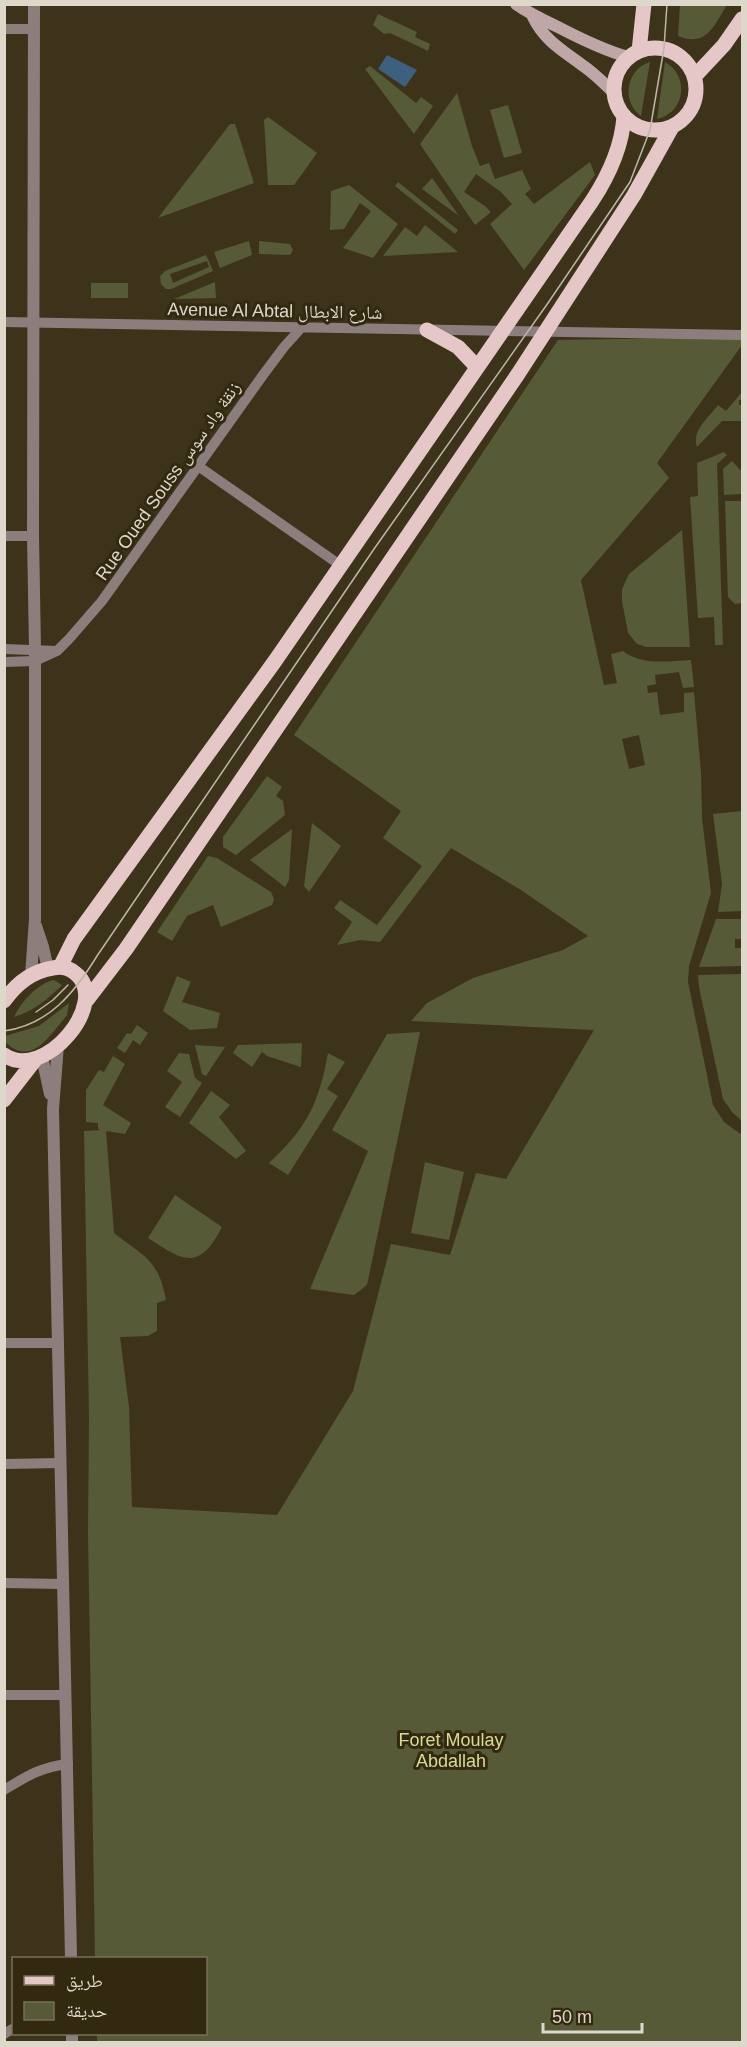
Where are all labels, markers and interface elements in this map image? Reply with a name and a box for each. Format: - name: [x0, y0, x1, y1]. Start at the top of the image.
- street label: Avenue Al Abtal شارع الابطال: [167, 299, 383, 324]
- street label: Rue Oued Souss زنقة واد سوس: [92, 378, 245, 585]
- park label: Foret Moulay Abdallah: [398, 1730, 504, 1771]
- legend: [12, 1957, 207, 2035]
- text: طريق: [66, 1971, 103, 1992]
- scale bar: [543, 1996, 642, 2034]
- text: حديقة: [66, 2001, 107, 2021]
- text: 50 m: [552, 2007, 592, 2027]

